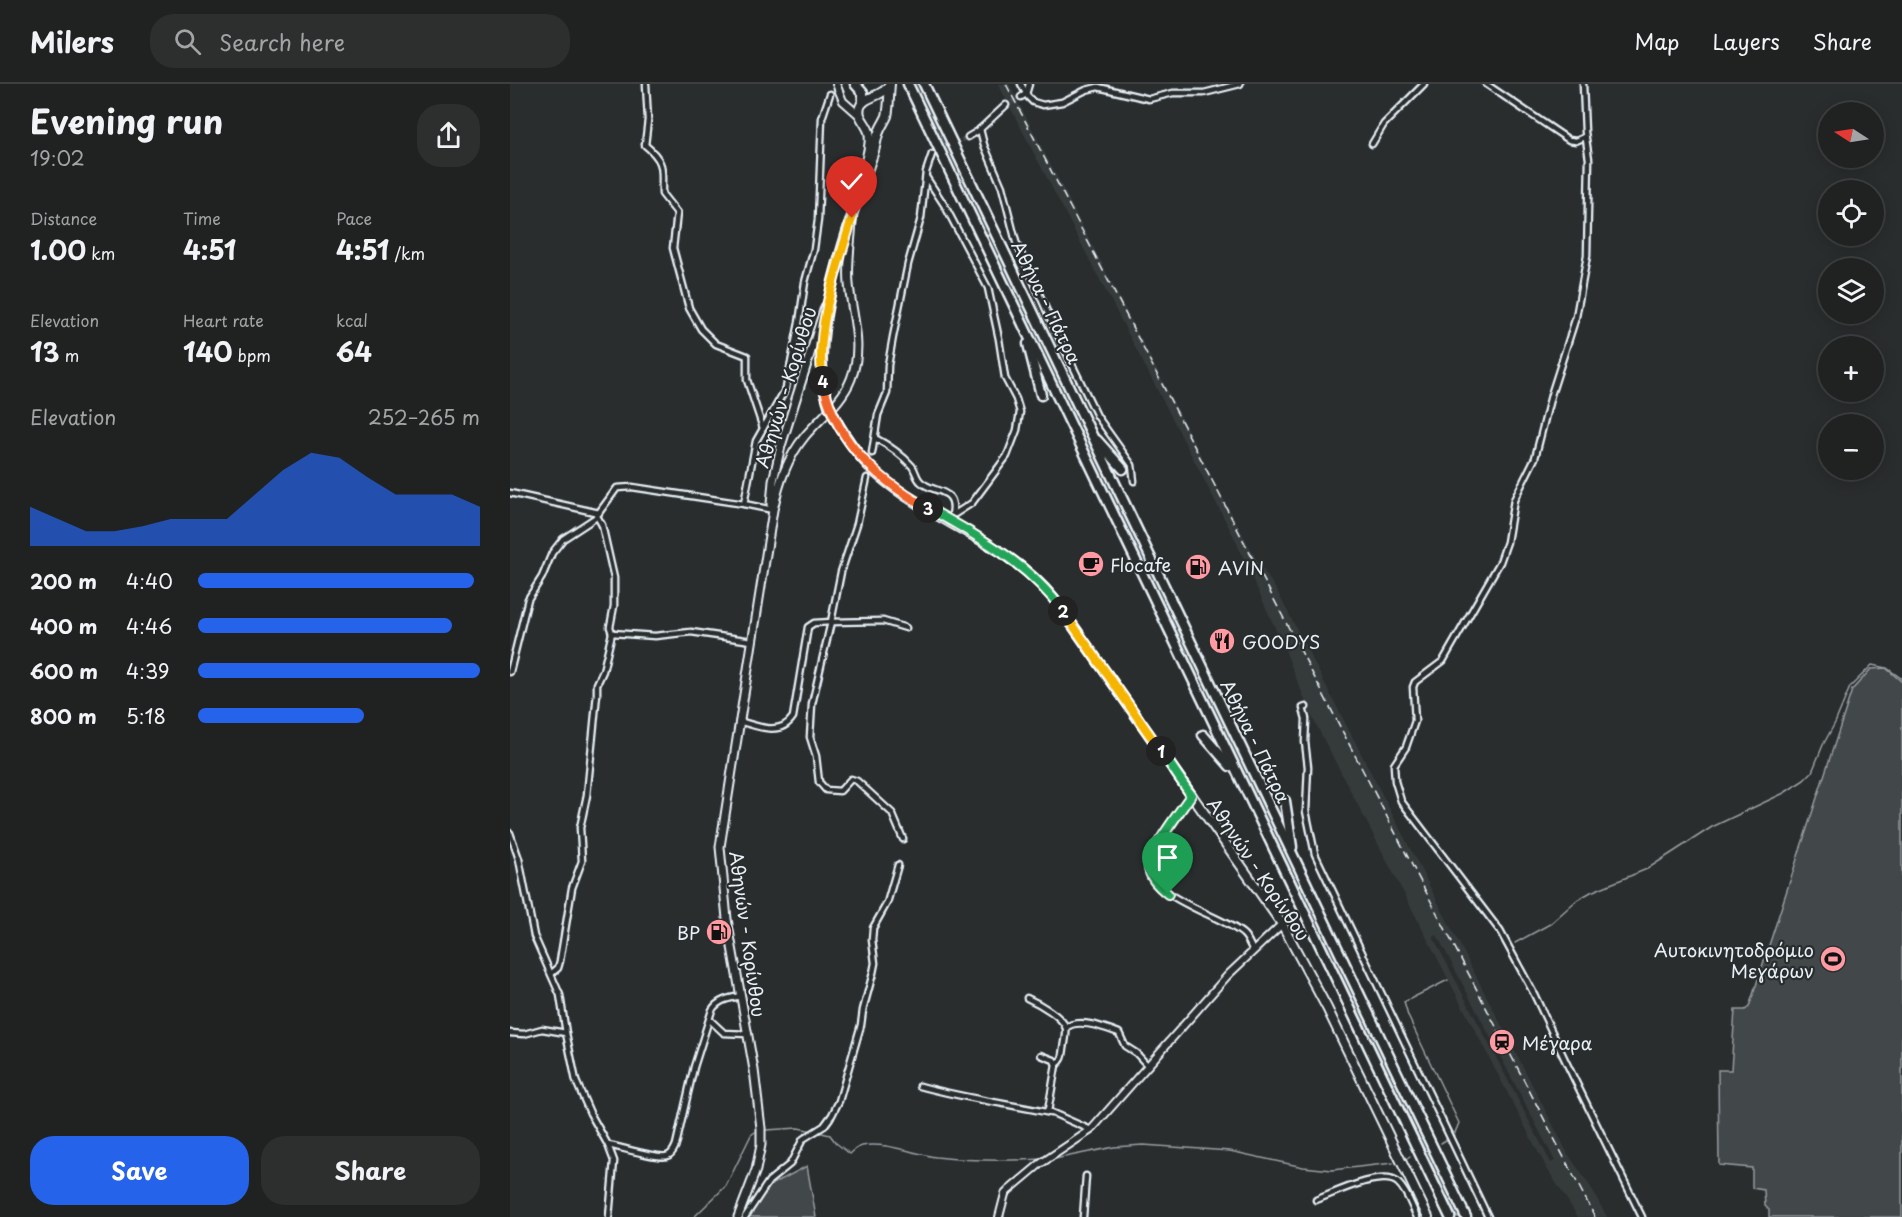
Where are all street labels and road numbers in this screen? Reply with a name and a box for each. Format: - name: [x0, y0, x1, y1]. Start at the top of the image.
- street label: Αθήνα - Πάτρα: [1005, 236, 1089, 368]
- street label: Αθηνών - Κορίνθου: [748, 303, 822, 471]
- street label: Αθήνα - Πάτρα: [1214, 675, 1298, 807]
- street label: Αθηνών - Κορίνθου: [1201, 792, 1317, 946]
- street label: Αθηνών - Κορίνθου: [723, 849, 773, 1019]

